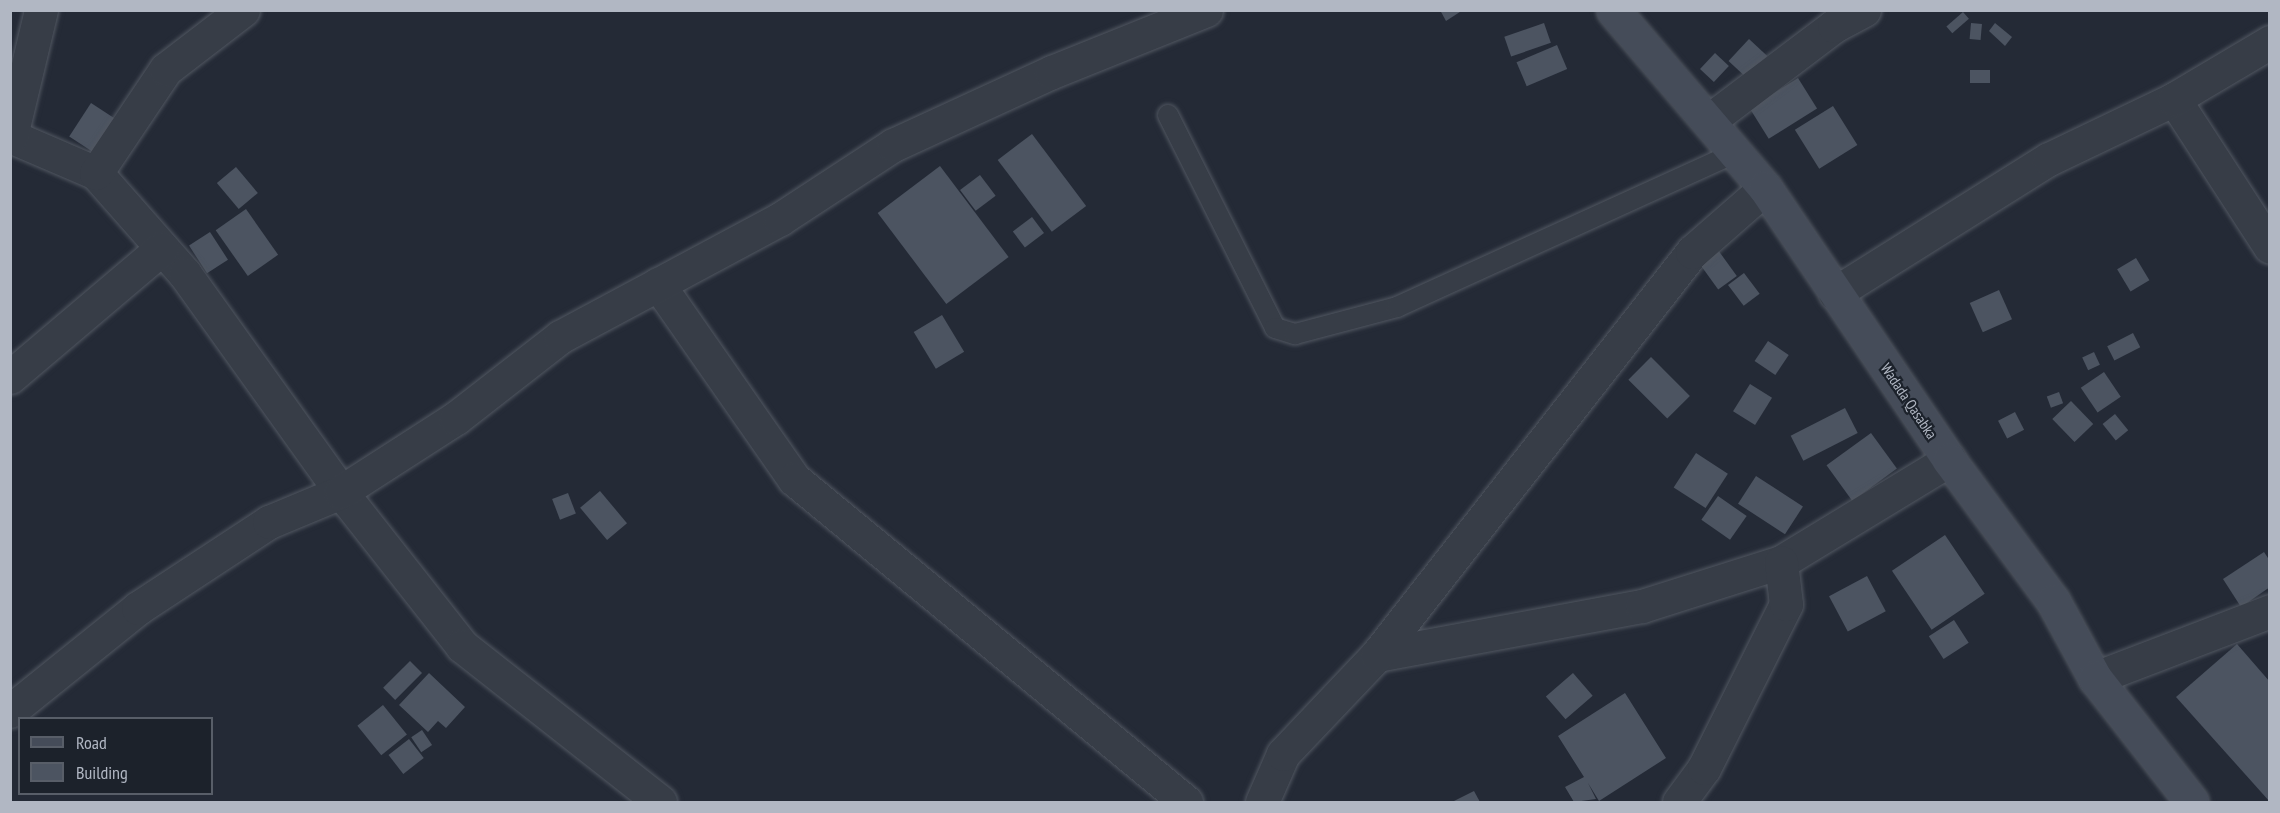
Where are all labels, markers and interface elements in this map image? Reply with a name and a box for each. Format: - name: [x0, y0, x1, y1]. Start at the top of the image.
- street label: Wadada Qasabka: [1877, 360, 1941, 442]
- legend: [18, 717, 213, 795]
- text: Road: [76, 731, 107, 754]
- text: Building: [76, 761, 128, 784]

